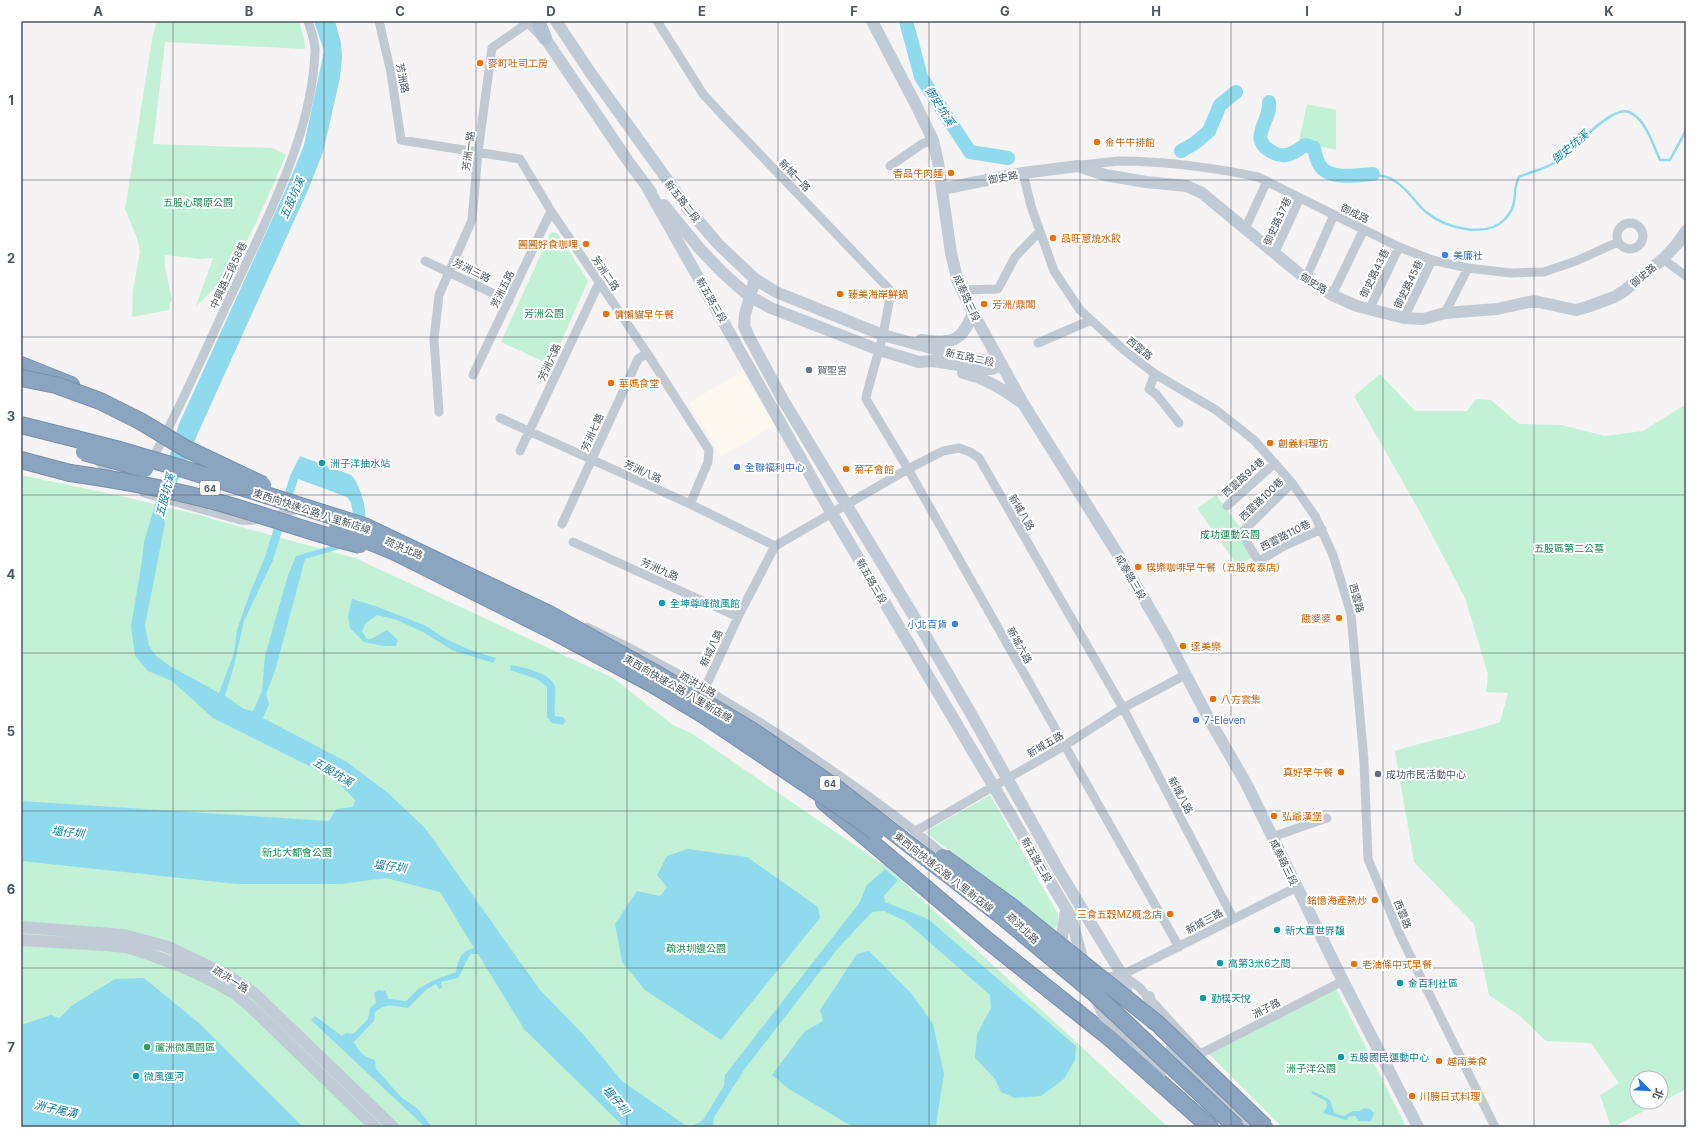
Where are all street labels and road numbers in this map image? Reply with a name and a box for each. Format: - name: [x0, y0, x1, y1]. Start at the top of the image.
- street label: 芳洲路: [394, 62, 412, 94]
- street label: 芳洲一路: [460, 130, 476, 172]
- street label: 新城一路: [777, 156, 813, 194]
- street label: 御史路: [987, 168, 1019, 186]
- street label: 新五路二段: [663, 178, 703, 224]
- street label: 御史路37巷: [1261, 195, 1293, 247]
- street label: 御成路: [1339, 201, 1371, 225]
- street label: 中興路三段58巷: [207, 240, 249, 310]
- street label: 御史路43巷: [1357, 247, 1391, 299]
- street label: 芳洲二路: [590, 253, 622, 293]
- street label: 芳洲三路: [451, 256, 493, 284]
- street label: 御史路45巷: [1391, 258, 1425, 310]
- street label: 御史路: [1628, 261, 1658, 289]
- street label: 芳洲五路: [488, 268, 516, 310]
- street label: 御史路: [1298, 270, 1330, 296]
- street label: 成泰路三段: [951, 273, 983, 323]
- street label: 新五路三段: [694, 275, 730, 325]
- street label: 西雲路: [1125, 334, 1155, 362]
- street label: 芳洲六路: [535, 341, 563, 383]
- street label: 新五路二段: [944, 346, 996, 368]
- street label: 芳洲七路: [578, 411, 606, 453]
- street label: 西雲路94巷: [1219, 455, 1267, 499]
- street label: 芳洲八路: [622, 457, 664, 485]
- street label: 西雲路100巷: [1236, 475, 1286, 523]
- road number: 64: [200, 481, 220, 495]
- street label: 東西向快速公路 八里新店線: [252, 486, 372, 536]
- street label: 新城八路: [1007, 492, 1037, 532]
- street label: 西雲路110巷: [1258, 517, 1312, 553]
- street label: 疏洪北路: [383, 535, 425, 561]
- street label: 成泰路三段: [1113, 552, 1149, 602]
- street label: 芳洲九路: [639, 555, 681, 583]
- street label: 新五路三段: [854, 556, 890, 606]
- street label: 西雲路: [1347, 582, 1367, 614]
- street label: 新城六路: [1005, 625, 1035, 665]
- street label: 新城八路: [697, 627, 725, 669]
- street label: 東西向快速公路 八里新店線: [622, 652, 734, 724]
- street label: 疏洪北路: [678, 669, 718, 699]
- street label: 新城五路: [1025, 729, 1065, 759]
- street label: 新城八路: [1166, 775, 1196, 815]
- road number: 64: [820, 776, 840, 790]
- street label: 東西向快速公路 八里新店線: [892, 829, 996, 915]
- street label: 新五路三段: [1019, 835, 1055, 885]
- street label: 成泰路三段: [1268, 837, 1300, 887]
- street label: 西雲路: [1392, 898, 1414, 930]
- street label: 新城三路: [1184, 906, 1224, 936]
- street label: 疏洪北路: [1004, 910, 1042, 946]
- street label: 疏洪一路: [211, 963, 251, 995]
- street label: 洲子路: [1250, 996, 1282, 1020]

